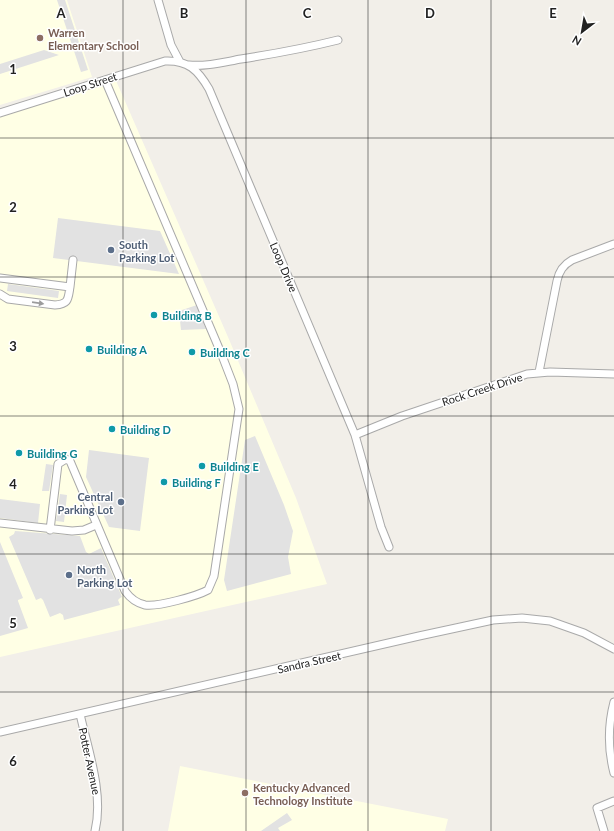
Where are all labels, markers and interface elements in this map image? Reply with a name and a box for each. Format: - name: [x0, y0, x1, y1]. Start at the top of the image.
- text: A: [55, 5, 66, 21]
- text: B: [180, 5, 189, 21]
- text: C: [303, 5, 312, 21]
- text: D: [425, 5, 435, 21]
- text: E: [549, 5, 557, 21]
- north arrow: [562, 12, 602, 52]
- place label: Warren Elementary School: [48, 26, 139, 52]
- marker: Warren Elementary School: [35, 33, 45, 43]
- text: N: [570, 33, 584, 49]
- text: 1: [9, 61, 17, 77]
- street label: Loop Street: [62, 69, 119, 99]
- text: 2: [9, 199, 17, 215]
- place label: South Parking Lot: [119, 238, 175, 264]
- street label: Loop Drive: [268, 240, 300, 294]
- marker: South Parking Lot: [106, 245, 116, 255]
- one-way arrow: [32, 300, 44, 306]
- place label: Building B: [162, 309, 212, 322]
- marker: Building B: [149, 310, 159, 320]
- text: 3: [9, 338, 17, 354]
- place label: Building A: [97, 343, 147, 356]
- marker: Building A: [84, 344, 94, 354]
- place label: Building C: [200, 346, 251, 359]
- marker: Building C: [187, 347, 197, 357]
- street label: Rock Creek Drive: [440, 370, 524, 408]
- place label: Building D: [120, 423, 171, 436]
- marker: Building D: [107, 424, 117, 434]
- place label: Building G: [27, 447, 78, 460]
- marker: Building G: [14, 448, 24, 458]
- place label: Building E: [210, 460, 259, 473]
- marker: Building E: [197, 461, 207, 471]
- text: 4: [9, 476, 17, 492]
- place label: Building F: [172, 476, 221, 489]
- marker: Building F: [159, 477, 169, 487]
- place label: Central Parking Lot: [58, 490, 114, 516]
- marker: Central Parking Lot: [116, 497, 126, 507]
- place label: North Parking Lot: [77, 563, 133, 589]
- marker: North Parking Lot: [64, 570, 74, 580]
- text: 5: [9, 615, 17, 631]
- street label: Sandra Street: [276, 648, 342, 676]
- street label: Potter Avenue: [77, 726, 104, 796]
- text: 6: [9, 753, 17, 769]
- place label: Kentucky Advanced Technology Institute: [253, 781, 353, 807]
- marker: Kentucky Advanced Technology Institute: [240, 788, 250, 798]

